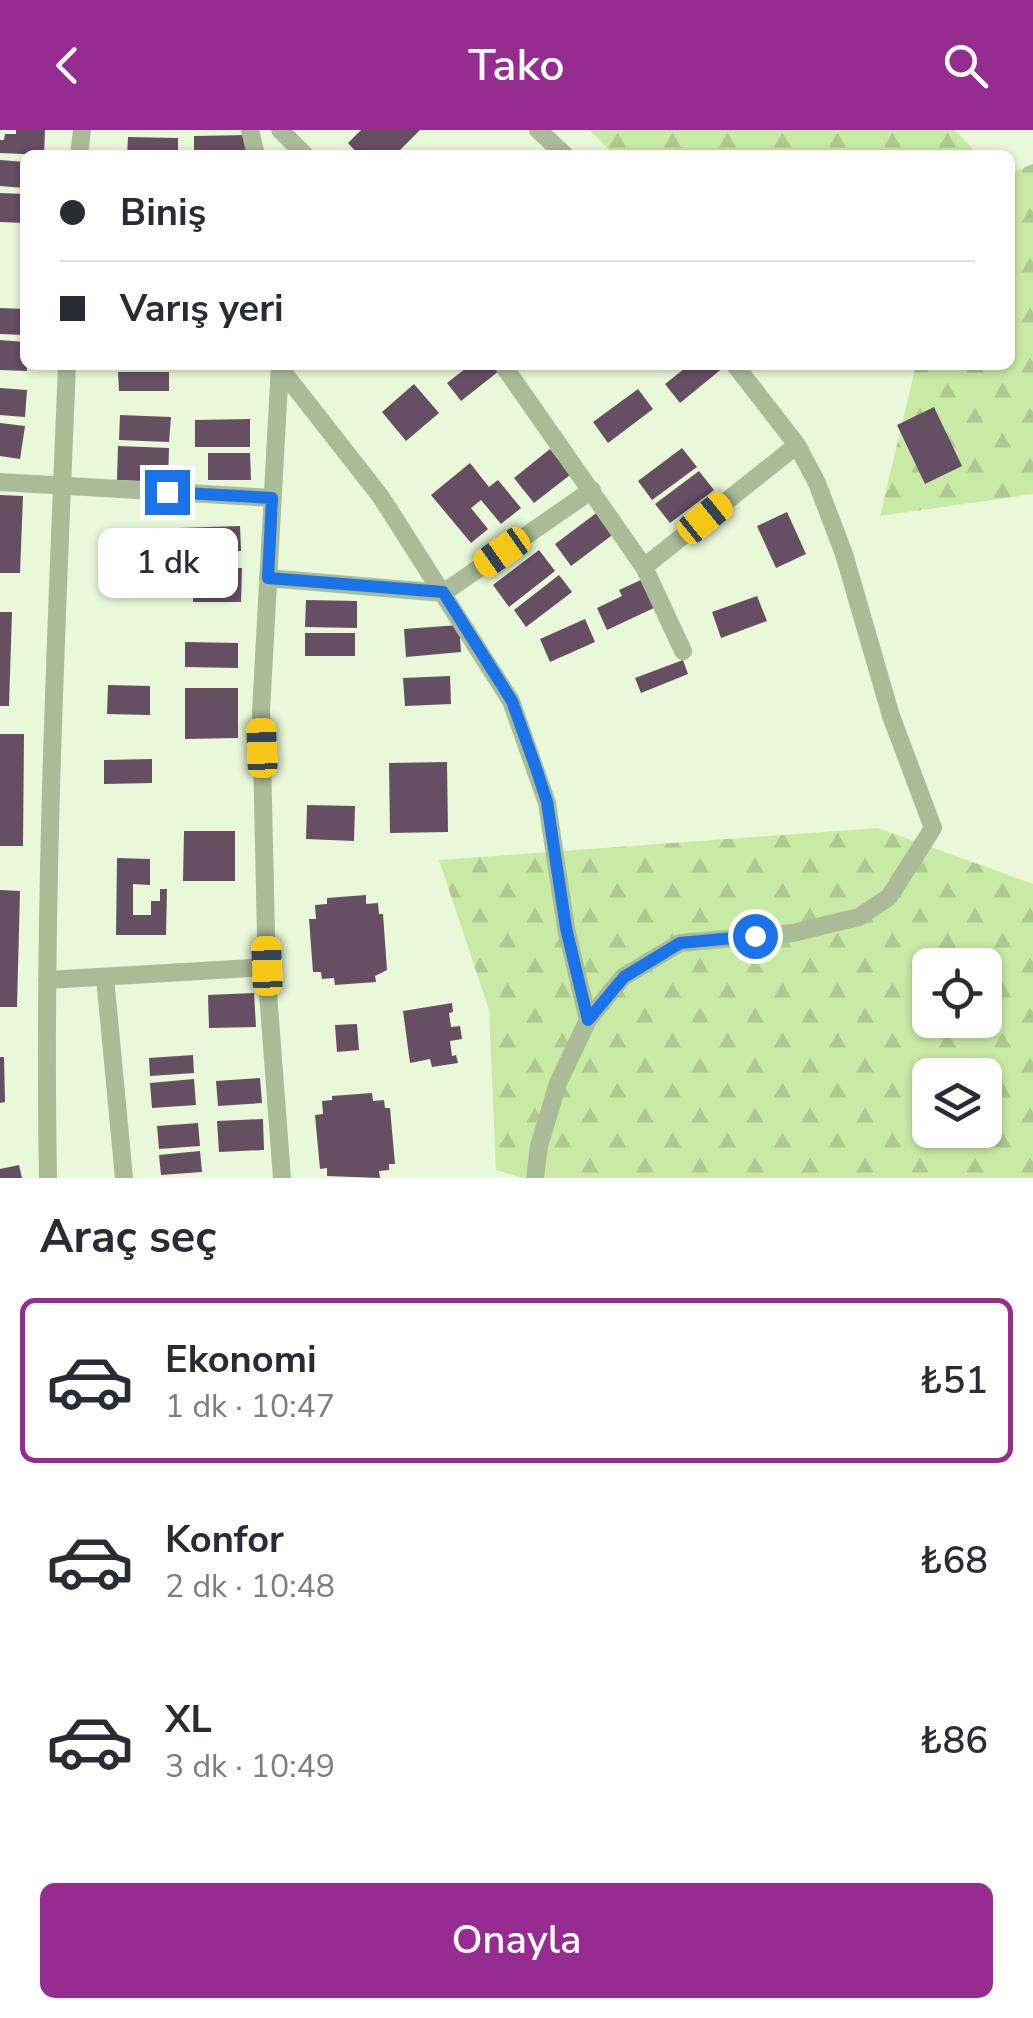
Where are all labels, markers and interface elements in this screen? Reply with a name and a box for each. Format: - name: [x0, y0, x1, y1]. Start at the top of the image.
- text: Tako: [468, 35, 565, 96]
- icon: back: [40, 38, 95, 93]
- icon: search: [938, 38, 993, 93]
- text: Biniş: [120, 187, 206, 238]
- text: Varış yeri: [120, 283, 284, 334]
- route end: [145, 470, 190, 515]
- car: [672, 487, 738, 549]
- car: [469, 523, 535, 581]
- callout: 1 dk: [97, 527, 237, 597]
- text: 1 dk: [136, 541, 200, 584]
- car: [246, 717, 278, 779]
- route start: [733, 914, 778, 959]
- car: [251, 935, 283, 997]
- map controls: [912, 948, 1002, 1148]
- button: locate: [912, 948, 1002, 1038]
- button: layers: [912, 1058, 1002, 1148]
- text: Araç seç: [40, 1207, 217, 1268]
- text: Ekonomi: [165, 1334, 317, 1385]
- icon: car: [45, 1336, 135, 1426]
- text: ₺51: [920, 1355, 988, 1406]
- text: 1 dk · 10:47: [165, 1385, 335, 1428]
- text: Konfor: [165, 1514, 284, 1565]
- icon: car: [45, 1516, 135, 1606]
- text: ₺68: [920, 1535, 988, 1586]
- text: 2 dk · 10:48: [165, 1565, 335, 1608]
- text: XL: [165, 1694, 212, 1745]
- icon: car: [45, 1696, 135, 1786]
- text: ₺86: [920, 1715, 988, 1766]
- text: 3 dk · 10:49: [165, 1745, 335, 1788]
- button: Onayla: [40, 1883, 993, 1998]

